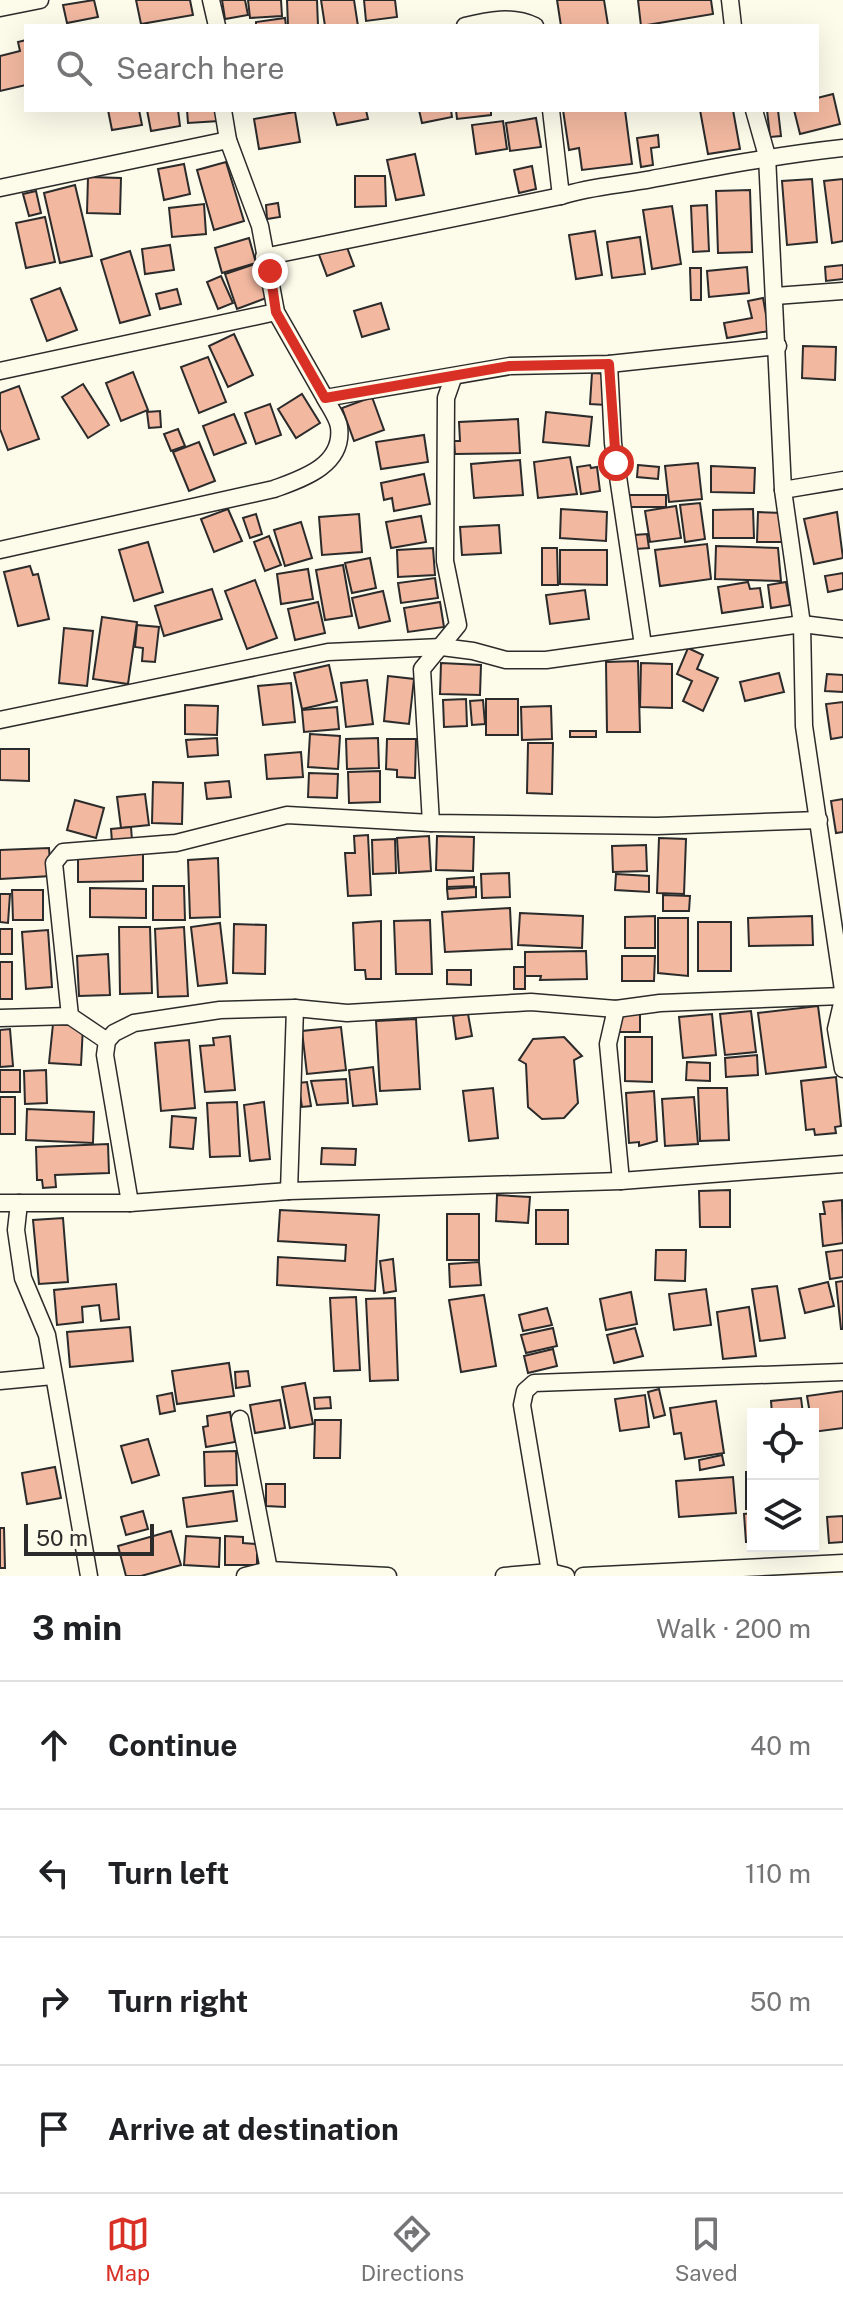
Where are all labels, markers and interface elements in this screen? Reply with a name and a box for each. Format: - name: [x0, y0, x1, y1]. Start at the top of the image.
- search box: [24, 24, 819, 112]
- icon: search: [52, 46, 96, 90]
- text: Search here: [116, 50, 284, 86]
- route end: [252, 253, 288, 289]
- route start: [598, 445, 634, 481]
- map controls: [747, 1408, 819, 1552]
- button: locate: [747, 1408, 819, 1480]
- button: layers: [747, 1480, 819, 1552]
- scale bar: [24, 1520, 154, 1556]
- text: 50 m: [36, 1525, 88, 1551]
- text: 3 min: [32, 1608, 122, 1648]
- text: Walk · 200 m: [656, 1613, 811, 1644]
- icon: ahead: [32, 1723, 76, 1767]
- text: Continue: [108, 1727, 238, 1763]
- text: 40 m: [750, 1730, 811, 1761]
- icon: left: [32, 1851, 76, 1895]
- text: Turn left: [108, 1855, 229, 1891]
- text: 110 m: [745, 1858, 811, 1889]
- icon: right: [32, 1979, 76, 2023]
- text: Turn right: [108, 1983, 248, 2019]
- text: 50 m: [750, 1986, 811, 2017]
- icon: arrive: [32, 2107, 76, 2151]
- text: Arrive at destination: [108, 2111, 399, 2147]
- tab: Map: [105, 2212, 150, 2286]
- tab: Directions: [361, 2212, 464, 2286]
- tab: Saved: [675, 2212, 738, 2286]

